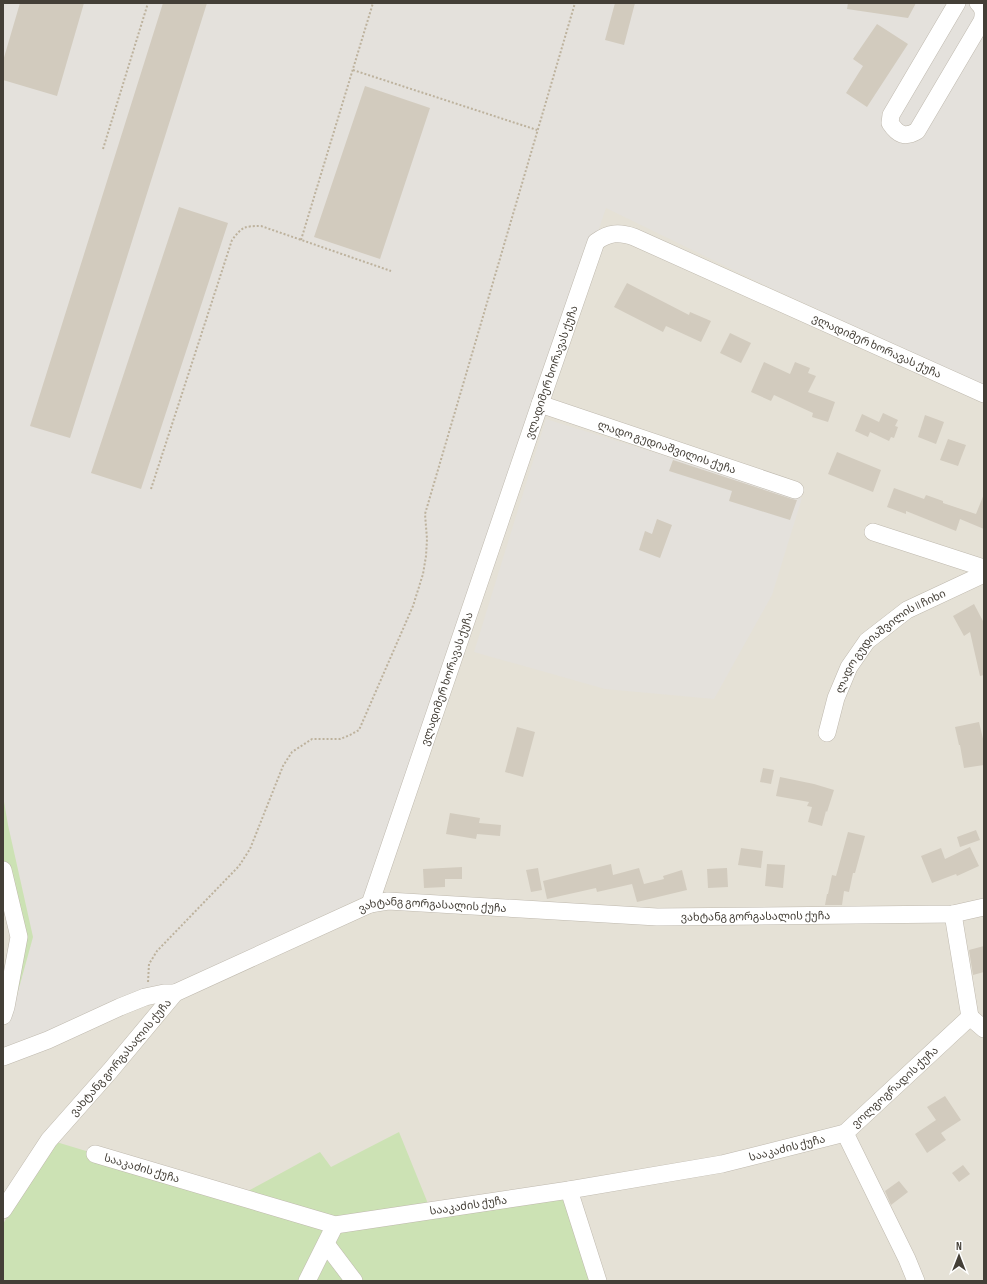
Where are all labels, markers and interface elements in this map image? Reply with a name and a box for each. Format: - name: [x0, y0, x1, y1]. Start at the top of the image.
- street label: ვლადიმერ ხორავას ქუჩა: [523, 304, 581, 441]
- street label: ვლადიმერ ხორავას ქუჩა: [810, 312, 943, 381]
- street label: ლადო გუდიაშვილის ქუჩა: [596, 418, 738, 477]
- street label: ლადო გუდიაშვილის II ჩიხი: [833, 587, 948, 695]
- street label: ვლადიმერ ხორავას ქუჩა: [418, 610, 476, 747]
- street label: ვახტანგ გორგასალის ქუჩა: [356, 895, 507, 916]
- street label: ვახტანგ გორგასალის ქუჩა: [681, 909, 830, 924]
- street label: ვახტანგ გორგასალის ქუჩა: [67, 997, 174, 1119]
- street label: ვოლგოგრადის ქუჩა: [849, 1044, 941, 1131]
- street label: სააკაძის ქუჩა: [748, 1132, 826, 1164]
- street label: სააკაძის ქუჩა: [103, 1151, 181, 1186]
- street label: სააკაძის ქუჩა: [429, 1193, 508, 1218]
- north arrow: [939, 1236, 979, 1276]
- text: N: [956, 1240, 962, 1253]

